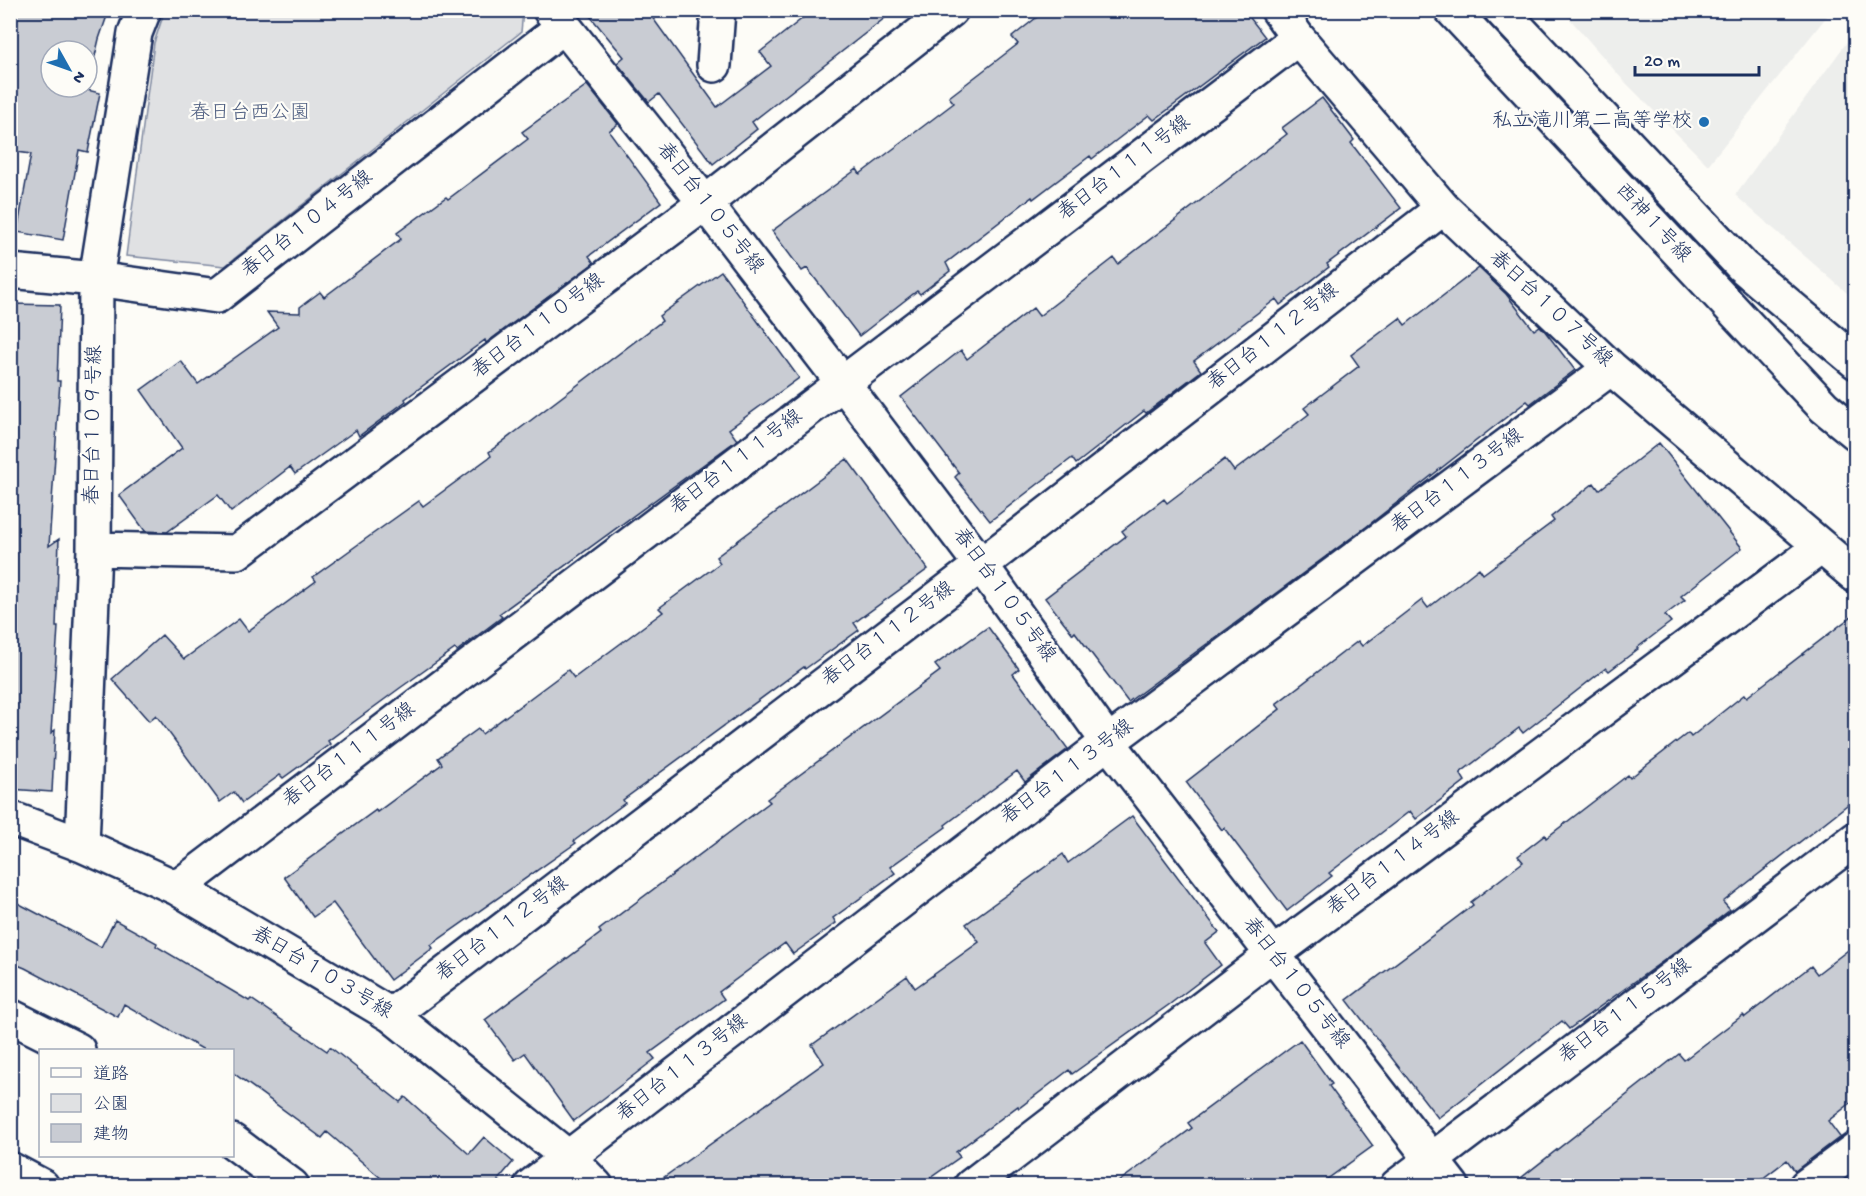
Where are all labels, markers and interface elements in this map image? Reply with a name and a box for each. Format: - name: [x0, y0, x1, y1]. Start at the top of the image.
- north arrow: [39, 39, 99, 99]
- scale bar: [1635, 39, 1760, 77]
- text: 20 m: [1644, 52, 1680, 73]
- text: N: [67, 66, 88, 87]
- park label: 春日台西公園: [190, 101, 310, 126]
- place label: 私立滝川第二高等学校: [1492, 109, 1692, 134]
- street label: 春日台１１１号線: [1053, 110, 1196, 226]
- marker: 私立滝川第二高等学校: [1697, 115, 1711, 129]
- street label: 春日台１０５号線: [651, 138, 769, 279]
- street label: 春日台１０４号線: [237, 165, 378, 283]
- street label: 西神１号線: [1609, 178, 1696, 268]
- street label: 春日台１０７号線: [1484, 246, 1618, 373]
- street label: 春日台１１０号線: [467, 268, 610, 384]
- street label: 春日台１１２号線: [1203, 278, 1344, 396]
- street label: 春日台１０９号線: [80, 345, 108, 505]
- street label: 春日台１１１号線: [665, 404, 808, 520]
- street label: 春日台１１３号線: [1386, 423, 1529, 539]
- street label: 春日台１０５号線: [947, 523, 1061, 667]
- street label: 春日台１１２号線: [817, 576, 960, 692]
- street label: 春日台１１１号線: [278, 697, 421, 813]
- street label: 春日台１１３号線: [996, 714, 1139, 830]
- street label: 春日台１１４号線: [1322, 805, 1465, 921]
- street label: 春日台１１２号線: [431, 871, 574, 987]
- street label: 春日台１０５号線: [1237, 913, 1355, 1054]
- street label: 春日台１０３号線: [247, 921, 397, 1025]
- street label: 春日台１１５号線: [1554, 953, 1697, 1069]
- street label: 春日台１１３号線: [612, 1009, 753, 1127]
- legend: [39, 1049, 234, 1157]
- text: 道路: [93, 1064, 129, 1086]
- text: 公園: [93, 1095, 129, 1116]
- text: 建物: [93, 1124, 129, 1146]

